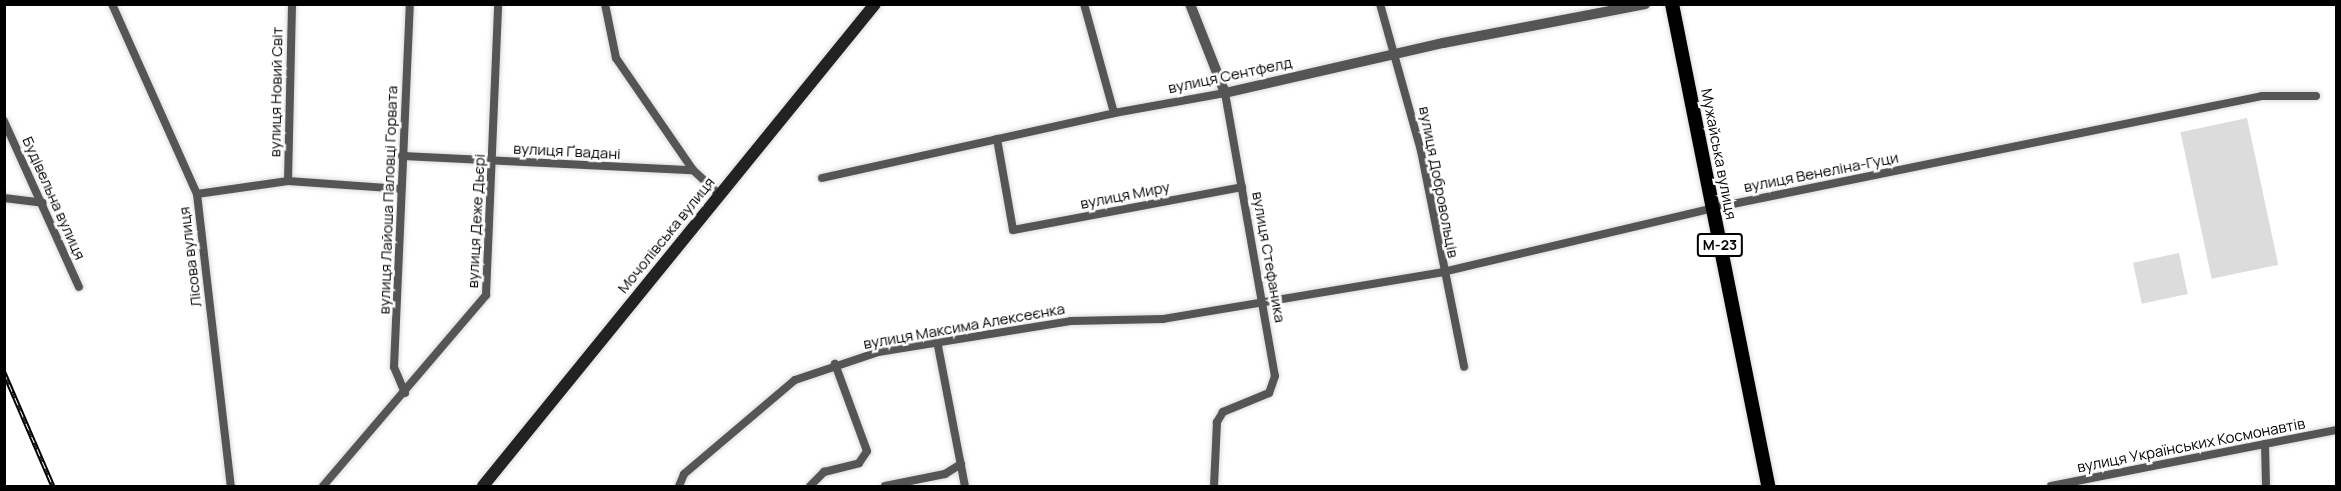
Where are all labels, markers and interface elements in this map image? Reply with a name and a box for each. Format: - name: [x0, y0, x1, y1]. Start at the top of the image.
- street label: вулиця Новий Світ: [266, 27, 286, 157]
- street label: вулиця Сентфелд: [1166, 53, 1294, 97]
- street label: вулиця Лайоша Паловці Горвата: [375, 85, 401, 315]
- street label: Мужайська вулиця: [1697, 87, 1741, 221]
- street label: вулиця Добровольців: [1415, 105, 1463, 259]
- street label: Будівельна вулиця: [19, 134, 89, 262]
- street label: вулиця Ґвадані: [513, 139, 621, 163]
- street label: вулиця Венеліна-Гуци: [1742, 148, 1900, 196]
- street label: вулиця Деже Дьєрі: [463, 153, 489, 289]
- street label: Мочолівська вулиця: [614, 173, 718, 297]
- street label: вулиця Миру: [1079, 177, 1171, 213]
- street label: вулиця Стефаника: [1249, 190, 1289, 324]
- street label: Лісова вулиця: [175, 206, 205, 308]
- road number: М-23: [1696, 234, 1744, 256]
- street label: вулиця Максима Алексеєнка: [862, 299, 1066, 353]
- street label: вулиця Українських Космонавтів: [2075, 414, 2307, 476]

